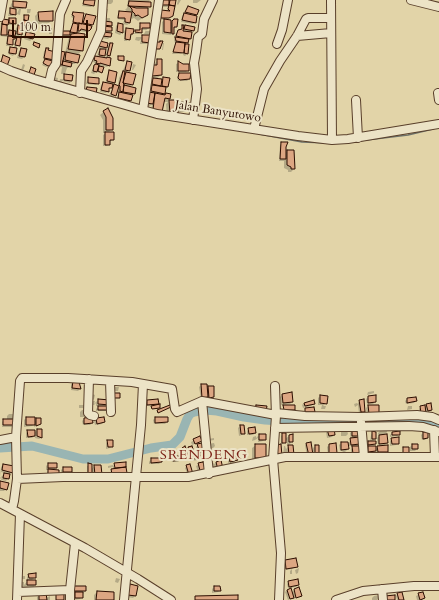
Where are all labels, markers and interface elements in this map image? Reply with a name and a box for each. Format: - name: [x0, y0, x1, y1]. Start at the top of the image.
- scale bar: [14, 12, 90, 38]
- text: 100 m: [19, 19, 51, 35]
- street label: Jalan Banyutowo: [174, 98, 262, 126]
- district label: SRENDENG: [160, 448, 248, 464]

